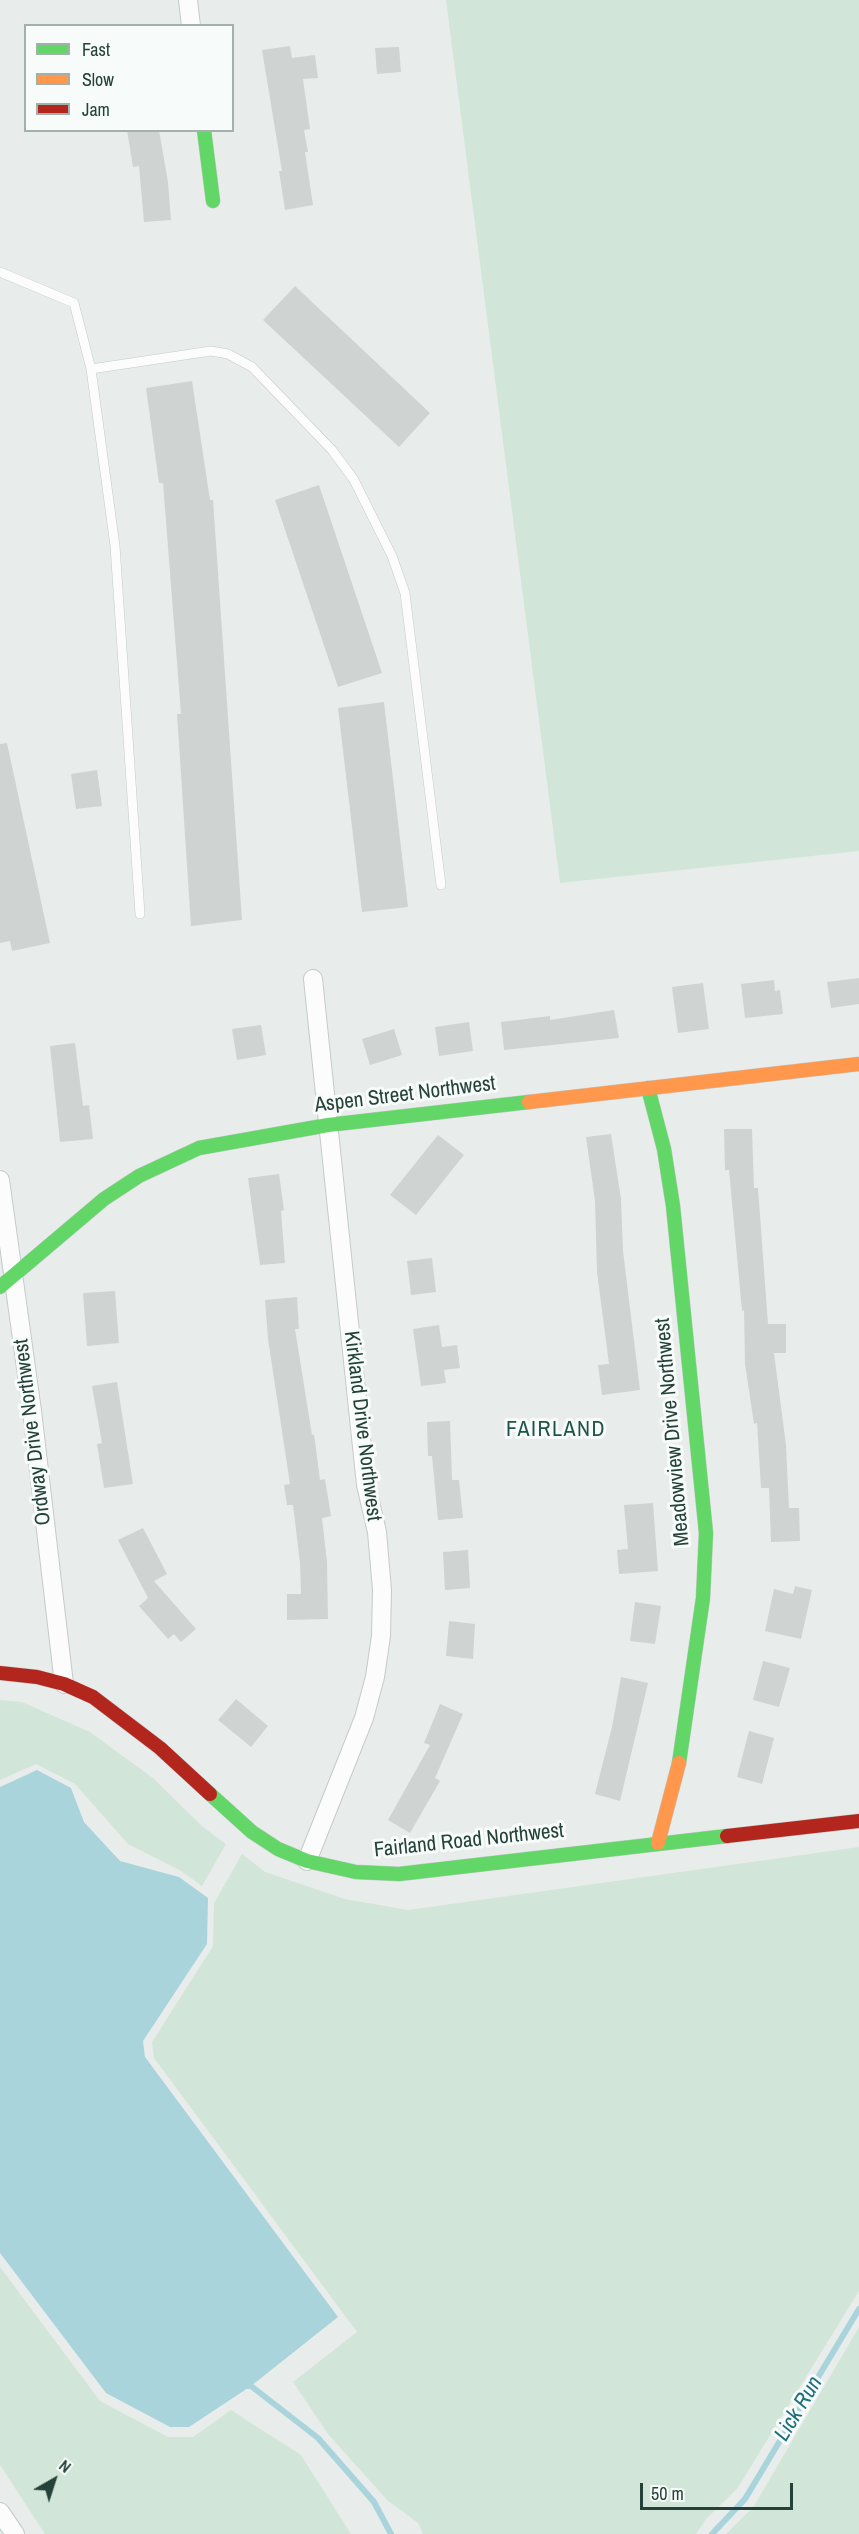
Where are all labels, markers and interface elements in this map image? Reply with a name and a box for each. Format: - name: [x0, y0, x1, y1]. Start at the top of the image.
- legend: [24, 24, 234, 132]
- text: Fast: [82, 37, 110, 62]
- text: Slow: [82, 67, 114, 92]
- text: Jam: [82, 97, 110, 122]
- street label: Aspen Street Northwest: [313, 1071, 497, 1119]
- street label: Meadowview Drive Northwest: [650, 1317, 696, 1547]
- street label: Kirkland Drive Northwest: [338, 1329, 386, 1523]
- street label: Ordway Drive Northwest: [9, 1337, 57, 1527]
- district label: FAIRLAND: [506, 1417, 606, 1443]
- street label: Fairland Road Northwest: [373, 1819, 565, 1863]
- water label: Lick Run: [769, 2372, 829, 2446]
- north arrow: [24, 2450, 84, 2510]
- text: N: [55, 2454, 76, 2478]
- scale bar: [643, 2471, 796, 2509]
- text: 50 m: [651, 2481, 684, 2506]

